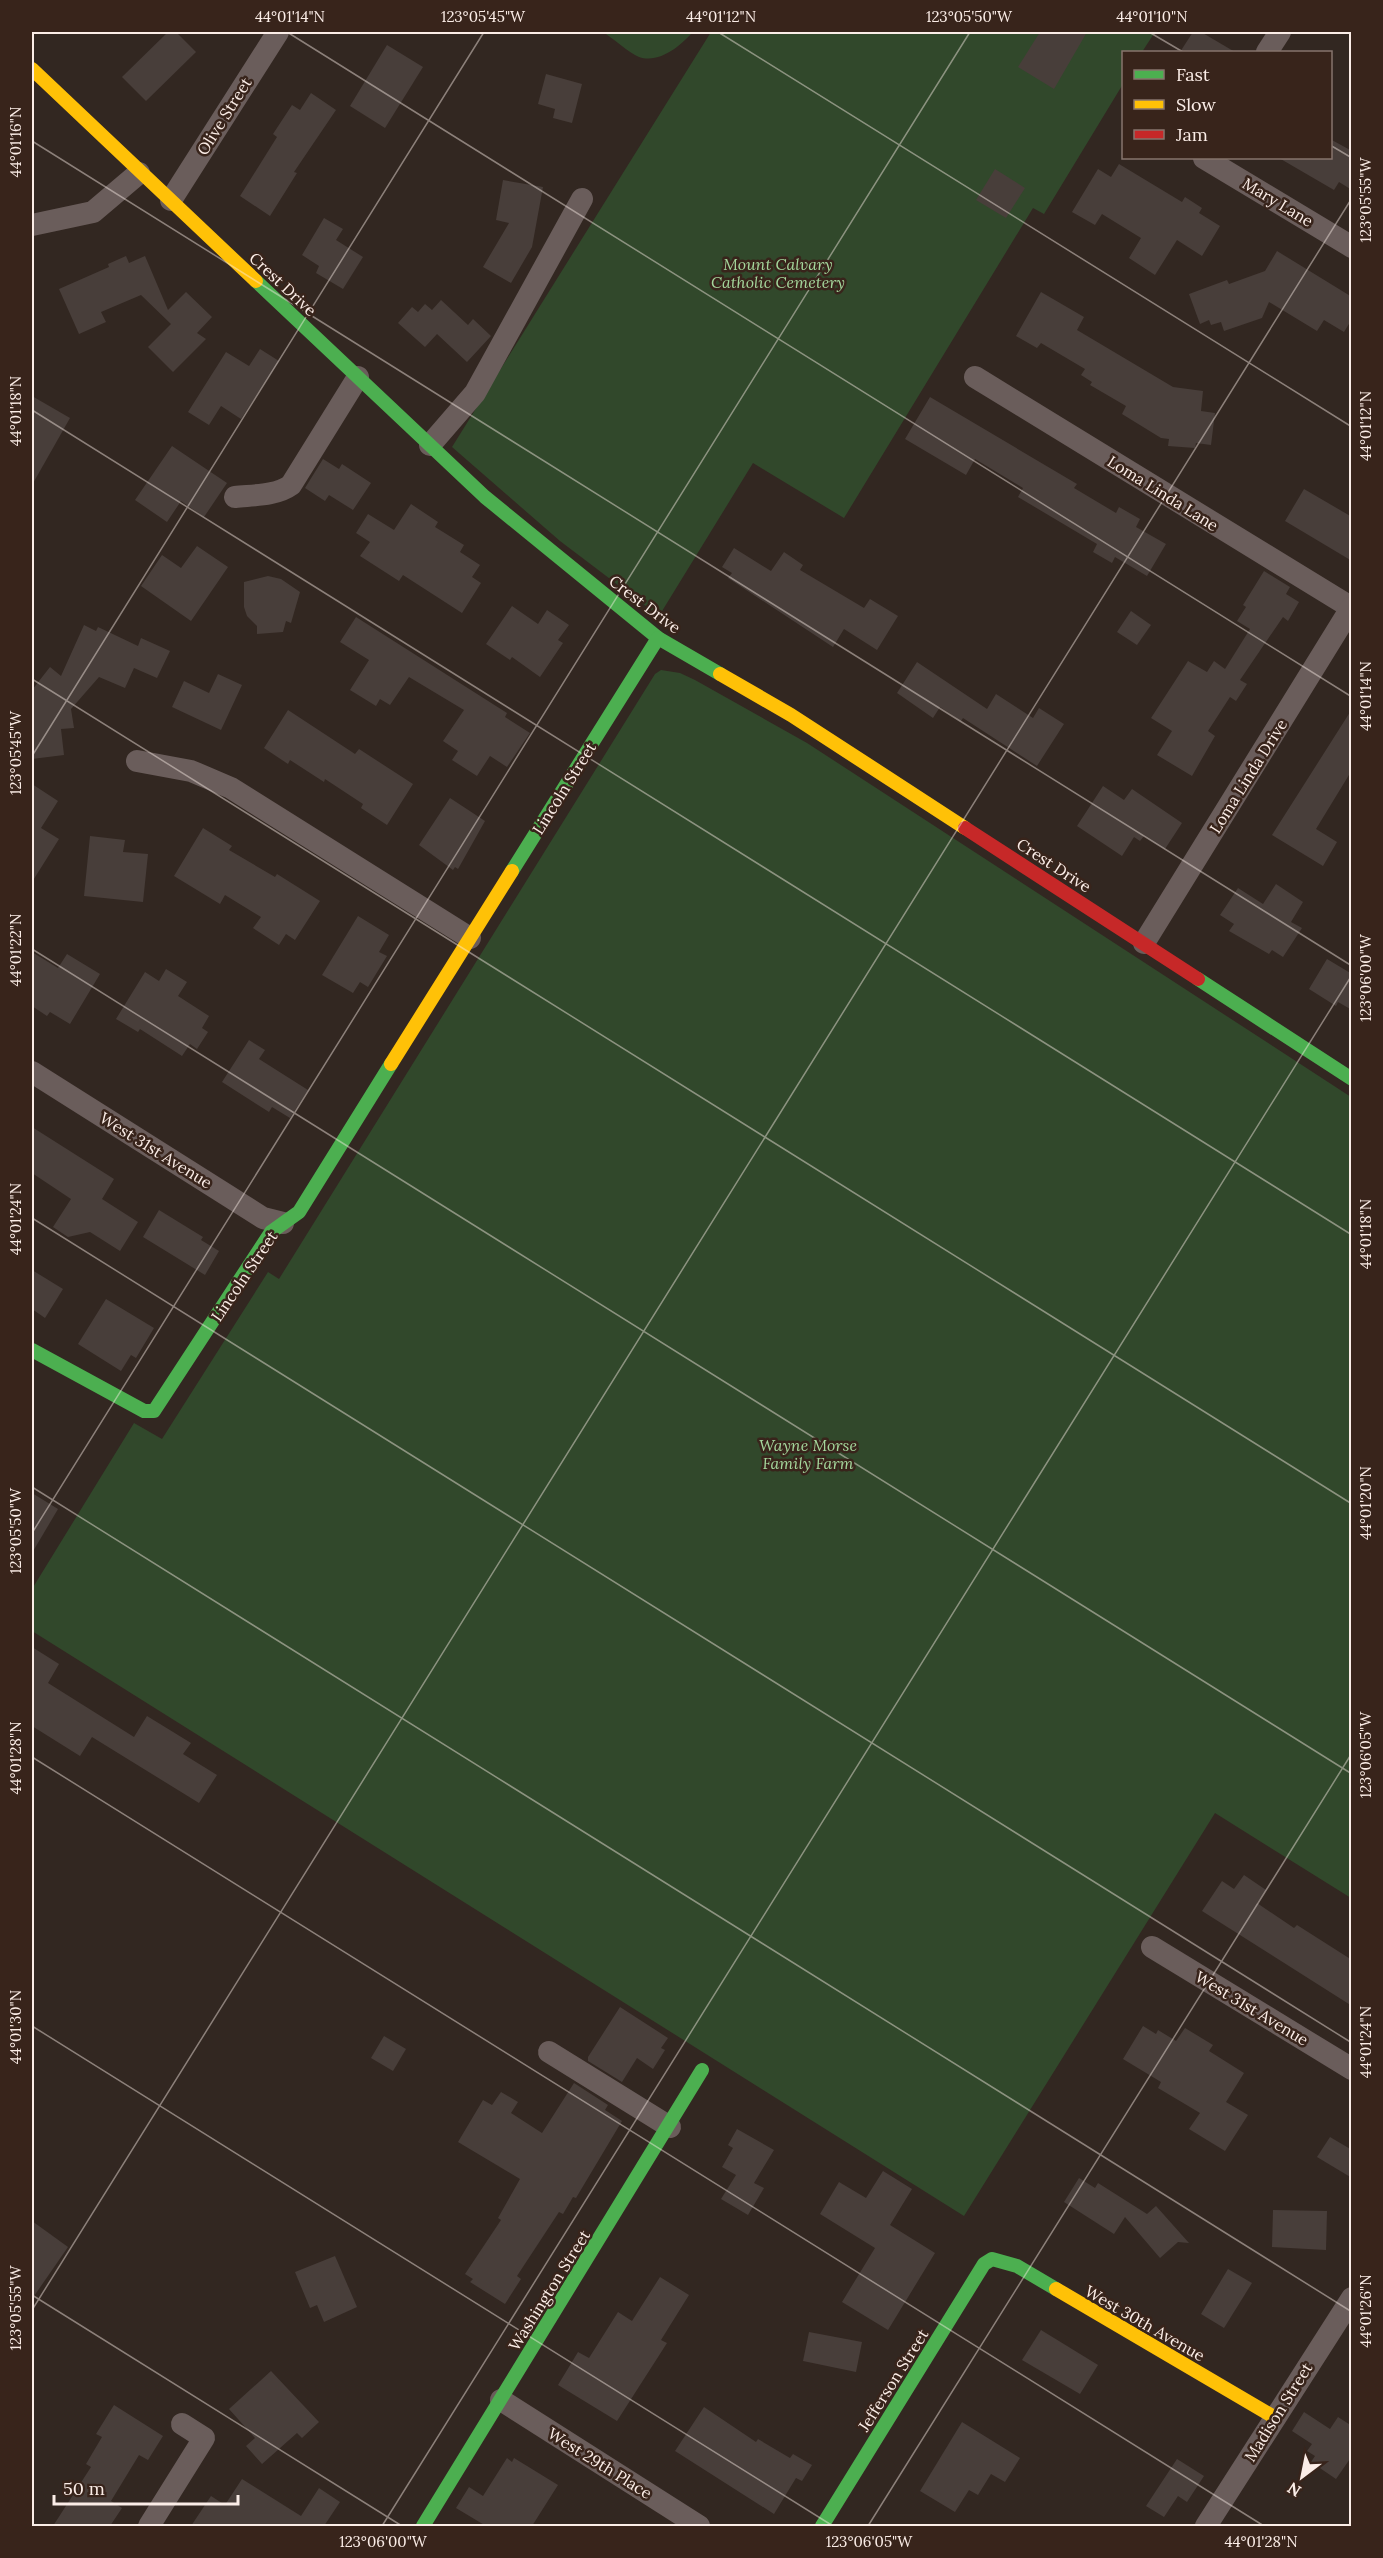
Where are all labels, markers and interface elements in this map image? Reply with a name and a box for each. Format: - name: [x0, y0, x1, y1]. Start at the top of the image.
- text: 44°01'14"N: [255, 7, 325, 26]
- text: 123°05'45"W: [441, 7, 526, 26]
- text: 44°01'12"N: [686, 7, 756, 26]
- text: 123°05'50"W: [926, 7, 1013, 26]
- text: 44°01'10"N: [1116, 7, 1188, 26]
- legend: [1122, 51, 1332, 159]
- text: Fast: [1176, 63, 1210, 86]
- street label: Olive Street: [192, 73, 256, 159]
- text: Slow: [1176, 93, 1216, 116]
- text: 44°01'16"N: [6, 107, 25, 177]
- text: Jam: [1175, 123, 1208, 146]
- text: 123°05'55"W: [1356, 157, 1375, 242]
- street label: Mary Lane: [1239, 173, 1317, 231]
- street label: Crest Drive: [245, 248, 321, 320]
- park label: Mount Calvary Catholic Cemetery: [711, 254, 845, 292]
- text: 44°01'18"N: [6, 376, 25, 446]
- text: 44°01'12"N: [1356, 391, 1375, 461]
- street label: Loma Linda Lane: [1104, 451, 1222, 535]
- street label: Crest Drive: [605, 571, 685, 638]
- text: 44°01'14"N: [1356, 661, 1375, 731]
- text: 123°05'45"W: [6, 710, 25, 795]
- street label: Loma Linda Drive: [1205, 715, 1291, 837]
- street label: Lincoln Street: [528, 738, 601, 838]
- street label: Crest Drive: [1013, 834, 1095, 897]
- text: 44°01'22"N: [6, 914, 25, 986]
- text: 123°06'00"W: [1356, 933, 1375, 1022]
- street label: West 31st Avenue: [96, 1107, 216, 1193]
- text: 44°01'24"N: [6, 1183, 25, 1255]
- text: 44°01'18"N: [1356, 1199, 1375, 1269]
- street label: Lincoln Street: [206, 1226, 282, 1325]
- park label: Wayne Morse Family Farm: [759, 1435, 857, 1473]
- text: 44°01'20"N: [1356, 1466, 1375, 1540]
- text: 123°05'50"W: [6, 1487, 25, 1574]
- text: 123°06'05"W: [1356, 1711, 1375, 1798]
- text: 44°01'28"N: [6, 1721, 25, 1795]
- street label: West 31st Avenue: [1192, 1966, 1313, 2050]
- text: 44°01'30"N: [6, 1990, 25, 2064]
- text: 44°01'24"N: [1356, 2006, 1375, 2078]
- street label: Washington Street: [504, 2225, 595, 2354]
- text: 123°05'55"W: [6, 2265, 25, 2350]
- text: 44°01'26"N: [1356, 2274, 1375, 2348]
- street label: West 30th Avenue: [1082, 2281, 1209, 2366]
- street label: Jefferson Street: [853, 2324, 933, 2436]
- street label: Madison Street: [1240, 2358, 1317, 2465]
- street label: West 29th Place: [544, 2423, 656, 2503]
- north arrow: [1272, 2447, 1332, 2507]
- scale bar: [54, 2468, 238, 2506]
- text: 50 m: [63, 2477, 105, 2500]
- text: N: [1284, 2478, 1305, 2501]
- text: 123°06'00"W: [339, 2532, 428, 2551]
- text: 123°06'05"W: [826, 2532, 913, 2551]
- text: 44°01'28"N: [1224, 2532, 1298, 2551]

